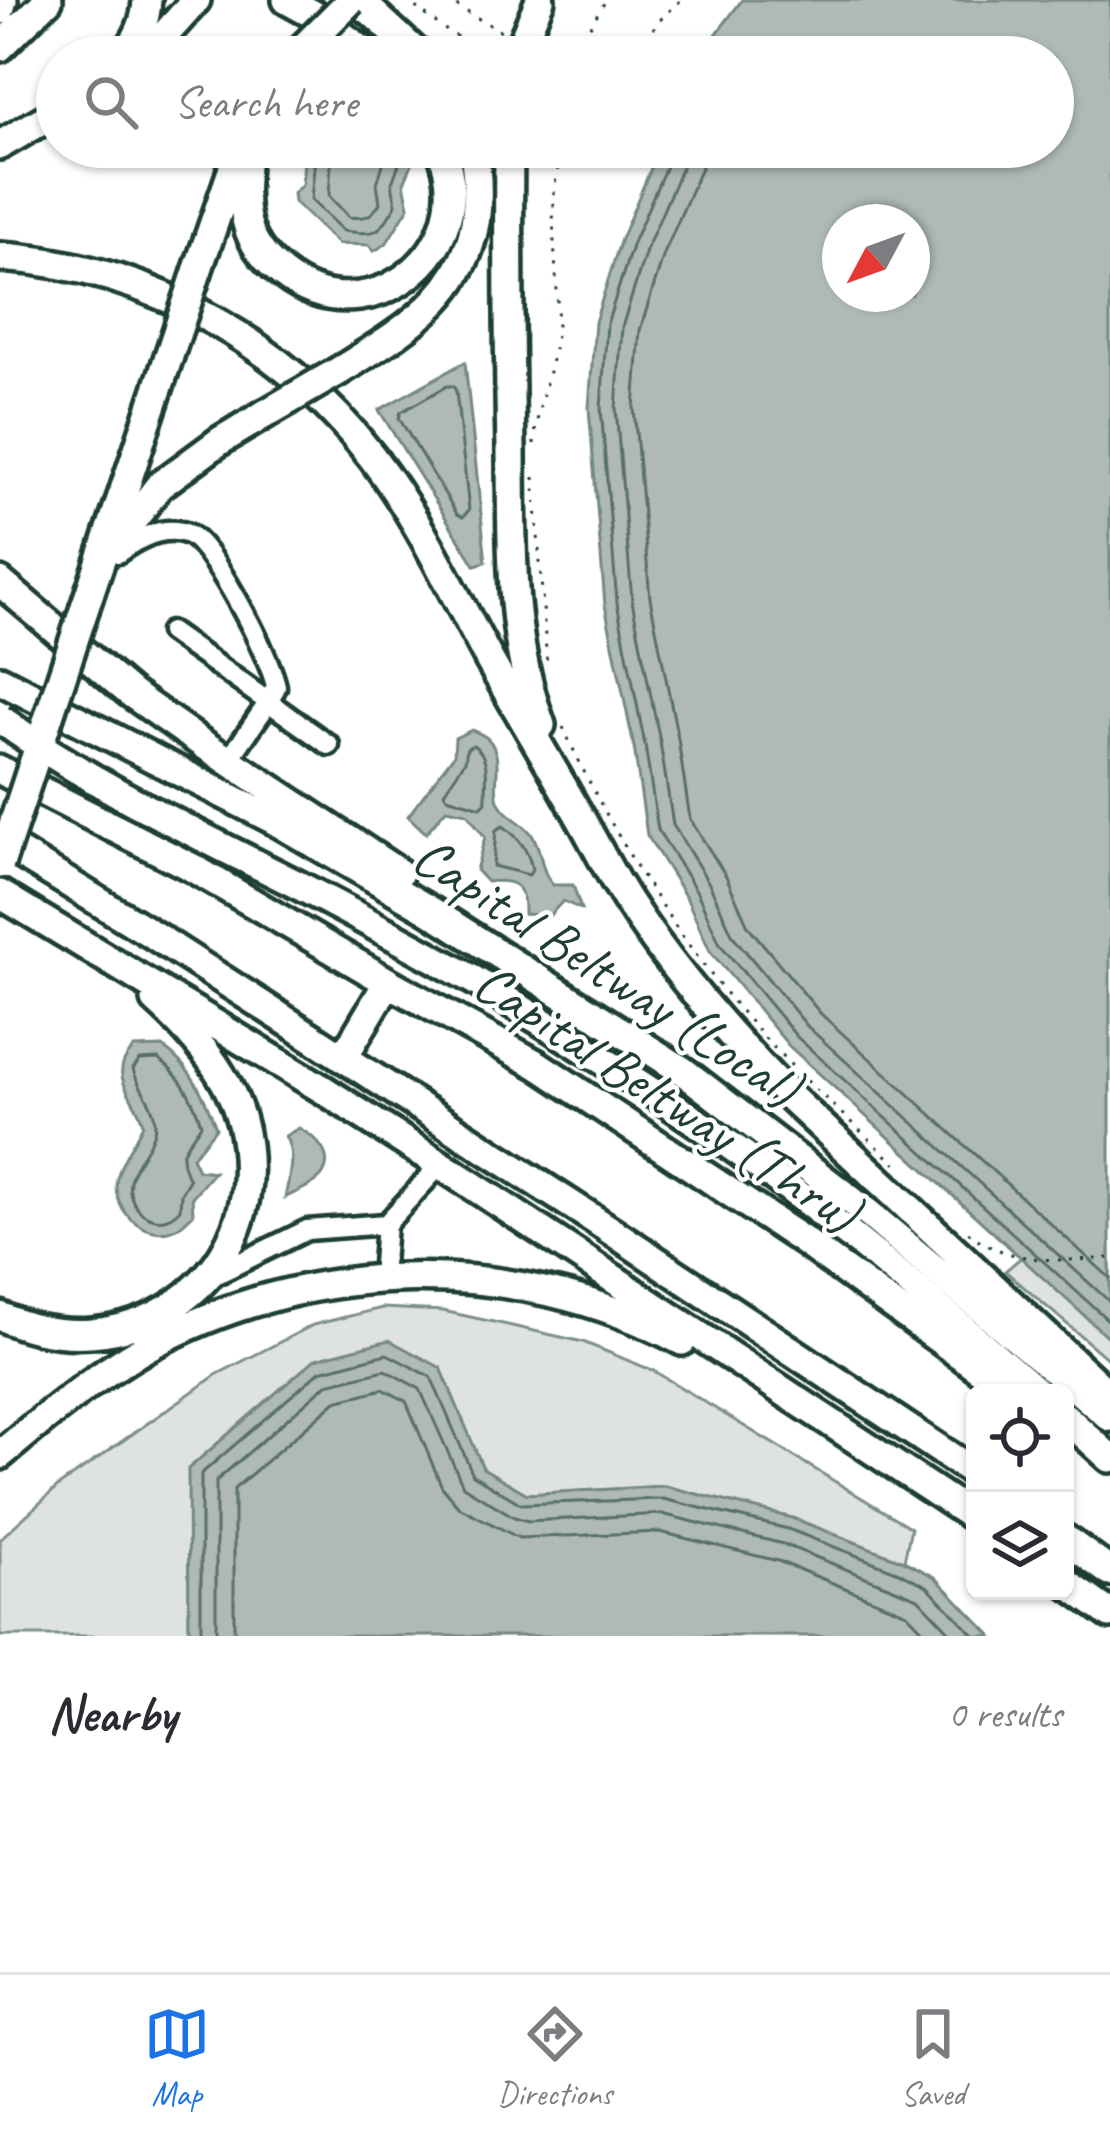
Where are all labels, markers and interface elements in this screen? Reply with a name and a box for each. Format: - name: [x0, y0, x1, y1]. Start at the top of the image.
- search box: [36, 36, 1074, 168]
- icon: search: [78, 69, 144, 135]
- text: Search here: [174, 74, 357, 131]
- north arrow: [822, 204, 930, 312]
- street label: Capital Beltway (Local): [400, 819, 817, 1125]
- street label: Capital Beltway (Thru): [461, 946, 876, 1250]
- map controls: [966, 1384, 1074, 1600]
- button: locate: [966, 1384, 1074, 1492]
- button: layers: [966, 1492, 1074, 1600]
- text: Nearby: [48, 1682, 176, 1746]
- text: 0 results: [948, 1690, 1062, 1739]
- tab: Map: [144, 2001, 210, 2115]
- tab: Directions: [498, 2001, 612, 2115]
- tab: Saved: [900, 2001, 966, 2115]

